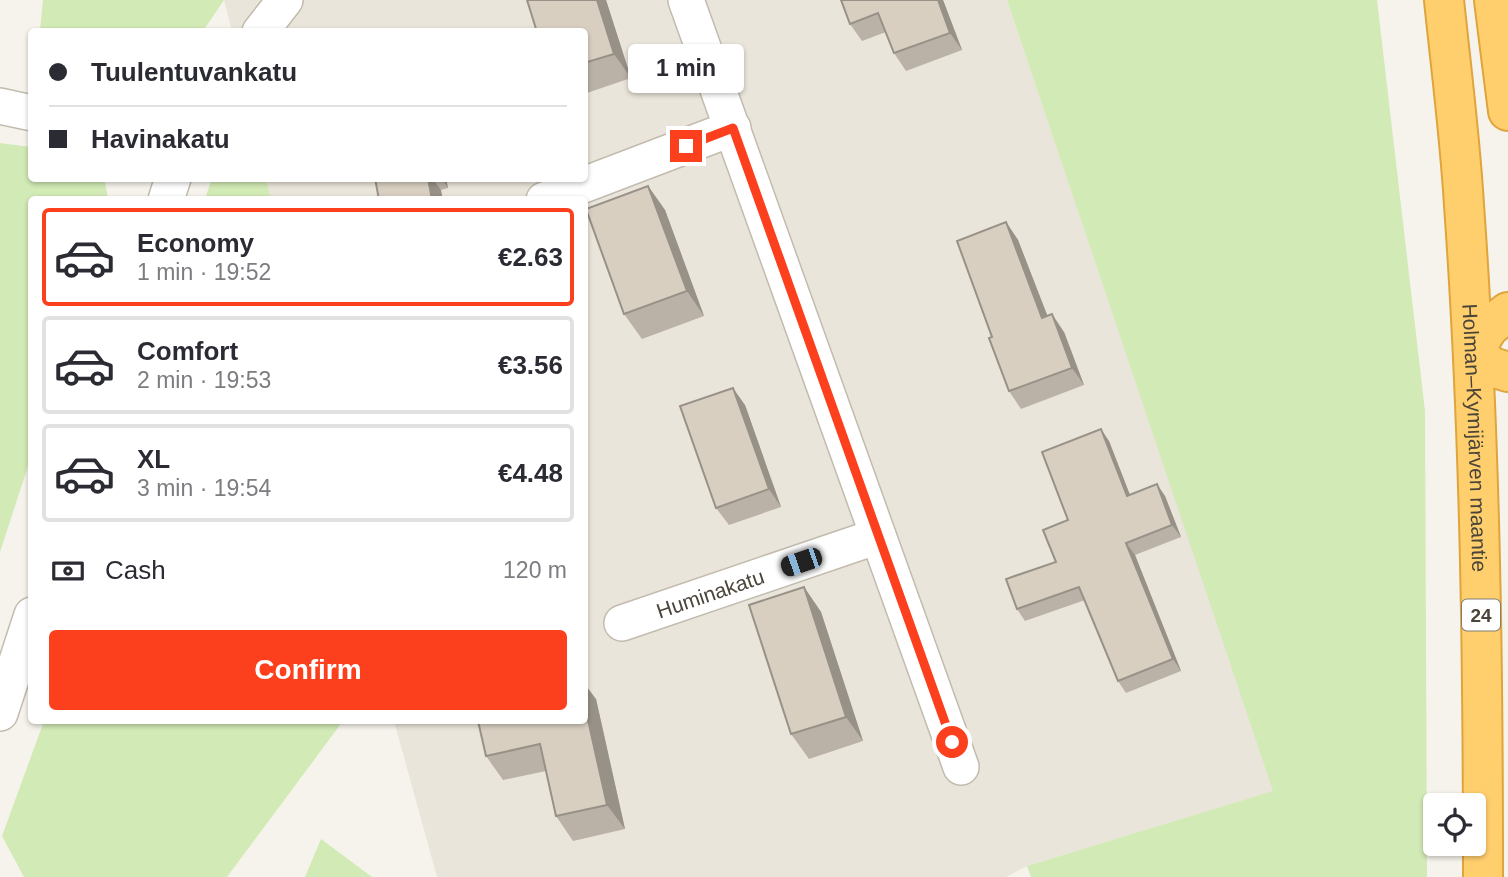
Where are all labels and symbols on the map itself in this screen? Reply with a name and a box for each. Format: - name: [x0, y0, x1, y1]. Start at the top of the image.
- callout: 1 min: [628, 44, 744, 94]
- route end: [670, 130, 702, 162]
- street label: Holman–Kymijärven maantie: [1459, 303, 1492, 572]
- car: [778, 545, 825, 579]
- street label: Huminakatu: [653, 564, 767, 622]
- road number: 24: [1462, 600, 1500, 630]
- route start: [936, 726, 968, 758]

